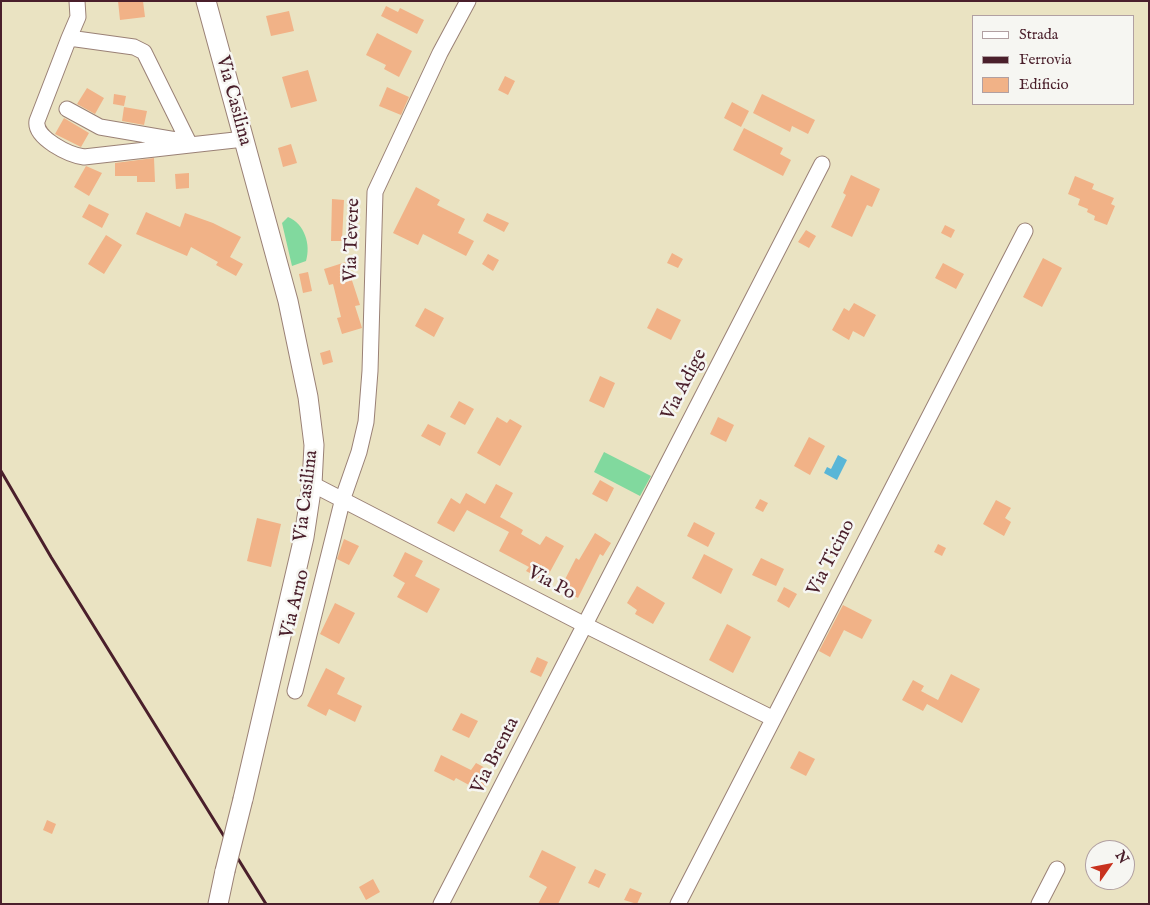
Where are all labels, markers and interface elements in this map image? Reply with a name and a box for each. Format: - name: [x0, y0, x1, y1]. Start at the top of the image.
- legend: [972, 15, 1135, 105]
- text: Strada: [1019, 25, 1058, 44]
- text: Ferrovia: [1019, 50, 1071, 69]
- street label: Via Casilina: [210, 54, 256, 148]
- text: Edificio: [1019, 75, 1069, 94]
- street label: Via Tevere: [340, 198, 366, 282]
- street label: Via Adige: [657, 346, 713, 424]
- street label: Via Casilina: [290, 449, 324, 543]
- street label: Via Ticino: [803, 516, 861, 600]
- street label: Via Po: [523, 562, 579, 606]
- street label: Via Arno: [276, 567, 316, 641]
- street label: Via Brenta: [467, 714, 525, 798]
- north arrow: [1085, 840, 1135, 890]
- text: N: [1111, 847, 1133, 867]

